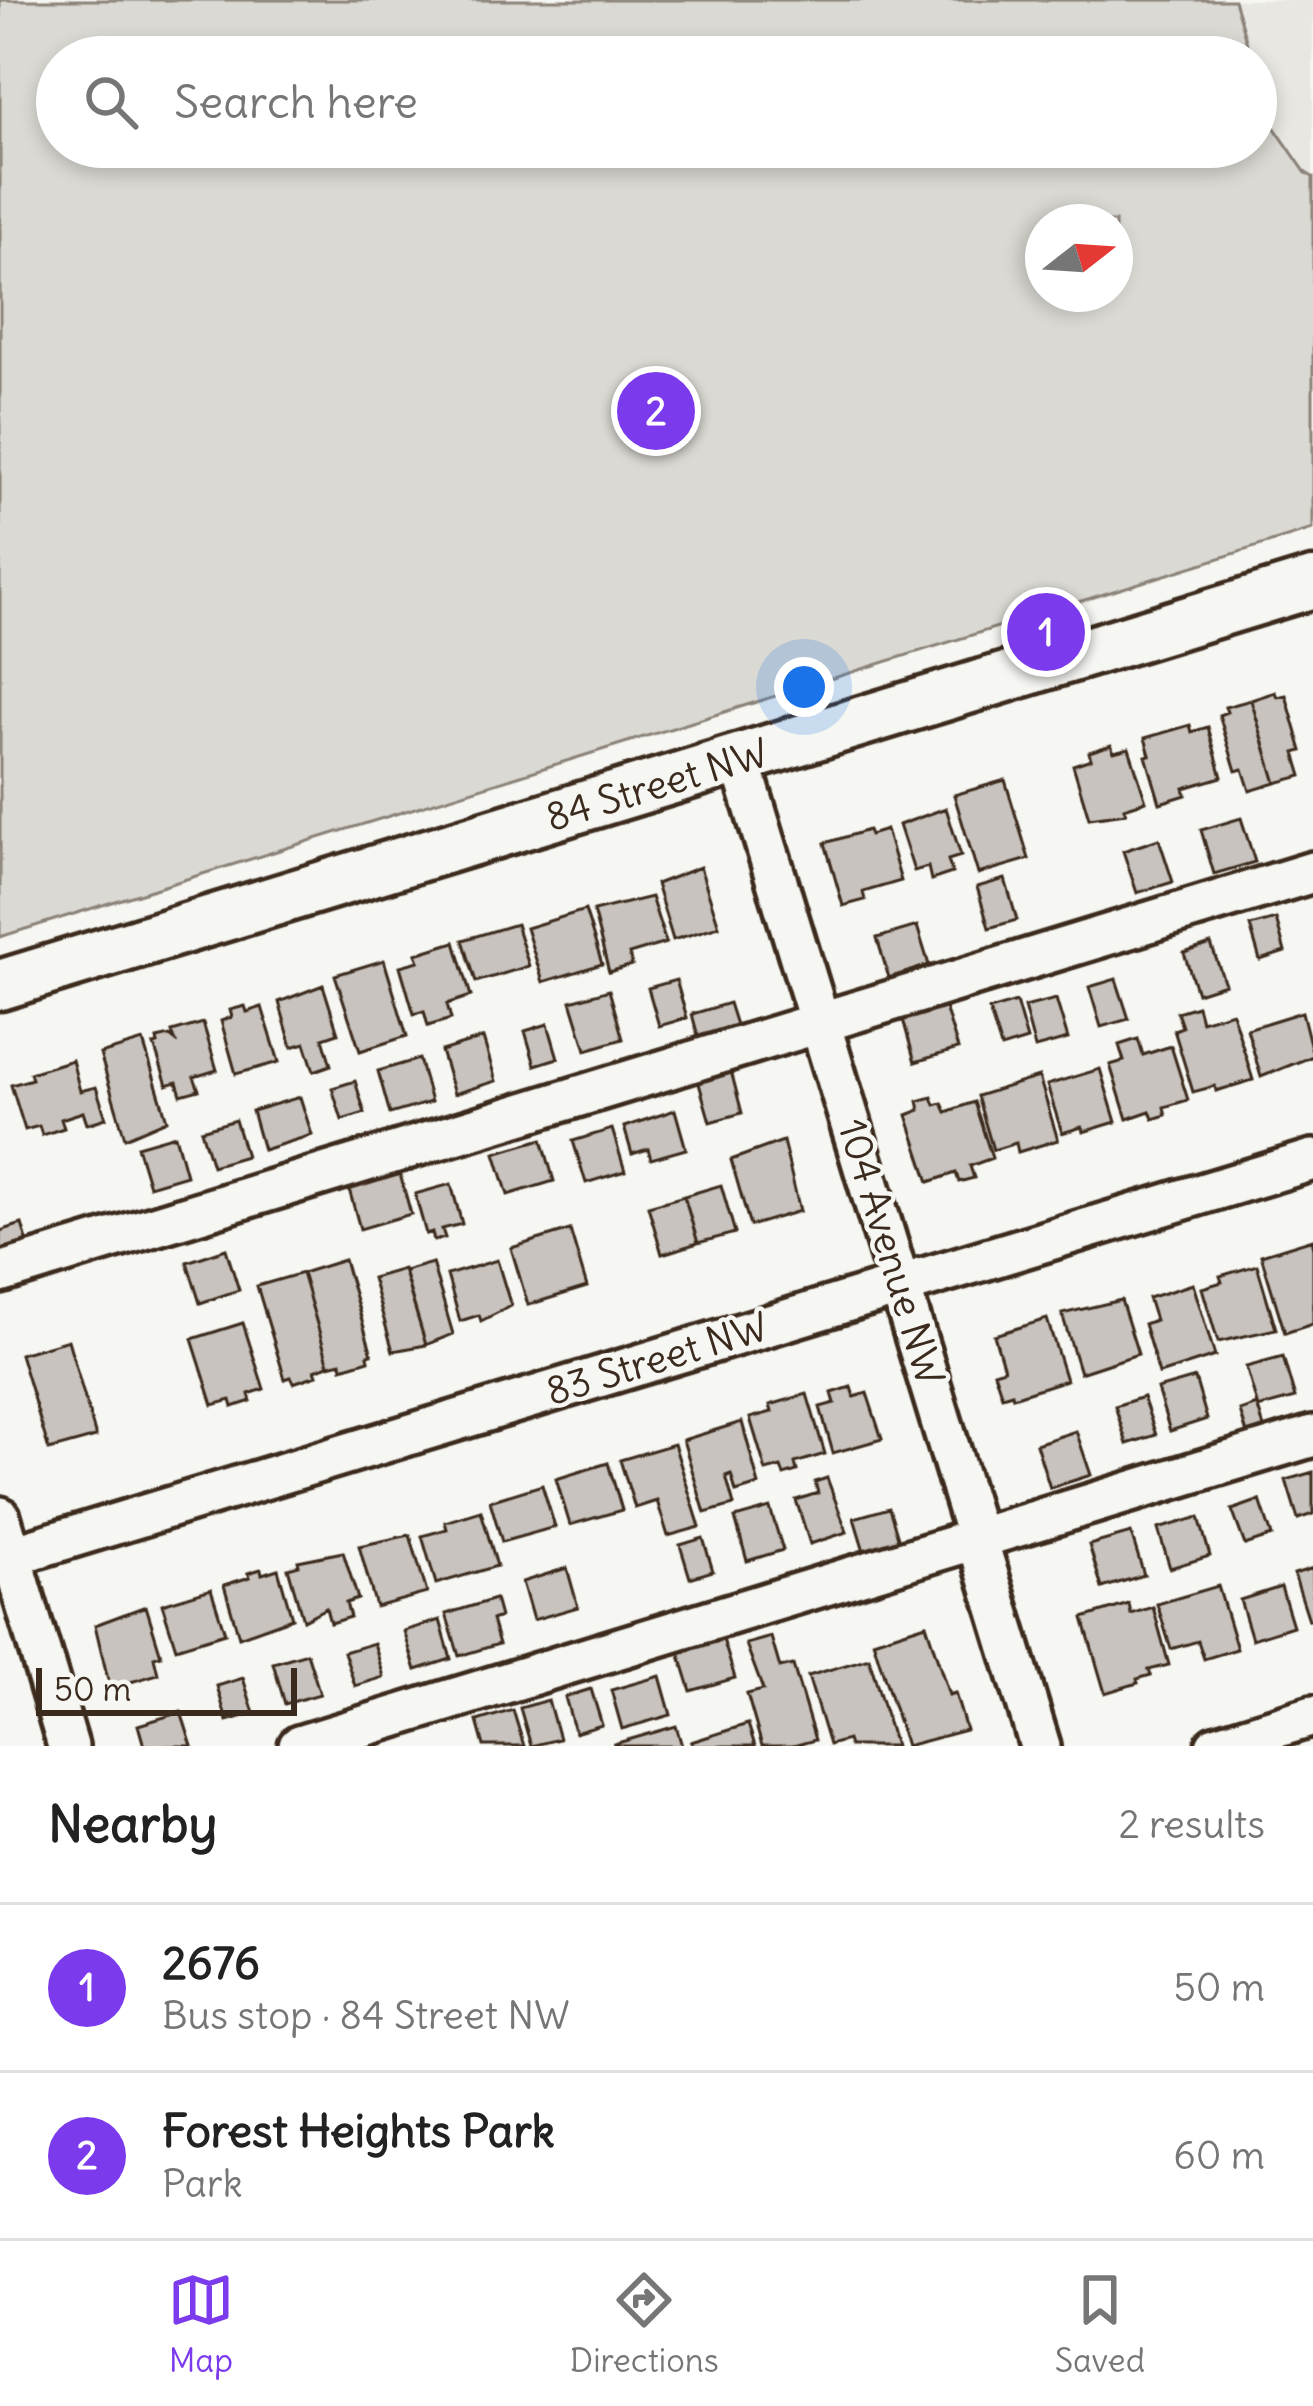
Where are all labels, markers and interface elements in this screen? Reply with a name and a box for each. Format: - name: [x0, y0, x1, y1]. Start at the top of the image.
- search box: [36, 36, 1277, 168]
- icon: search: [78, 69, 144, 135]
- text: Search here: [174, 74, 418, 130]
- north arrow: [1025, 204, 1133, 312]
- pin: 2: [617, 366, 695, 456]
- pin: 1: [1007, 587, 1085, 677]
- your location: [774, 657, 834, 717]
- street label: 84 Street NW: [540, 728, 774, 842]
- street label: 104 Avenue NW: [827, 1113, 955, 1391]
- street label: 83 Street NW: [540, 1302, 774, 1416]
- scale bar: [36, 1662, 297, 1715]
- text: 50 m: [54, 1668, 131, 1710]
- text: Nearby: [48, 1792, 217, 1856]
- text: 2 results: [1118, 1800, 1265, 1849]
- text: 2676: [162, 1935, 260, 1991]
- text: 1: [79, 1963, 95, 2012]
- text: 50 m: [1173, 1963, 1265, 2012]
- text: Bus stop · 84 Street NW: [162, 1991, 570, 2040]
- text: Forest Heights Park: [162, 2103, 555, 2159]
- text: 2: [76, 2131, 98, 2180]
- text: 60 m: [1173, 2131, 1265, 2180]
- text: Park: [162, 2159, 243, 2208]
- tab: Map: [168, 2267, 234, 2381]
- tab: Directions: [570, 2267, 719, 2381]
- tab: Saved: [1055, 2267, 1145, 2381]

